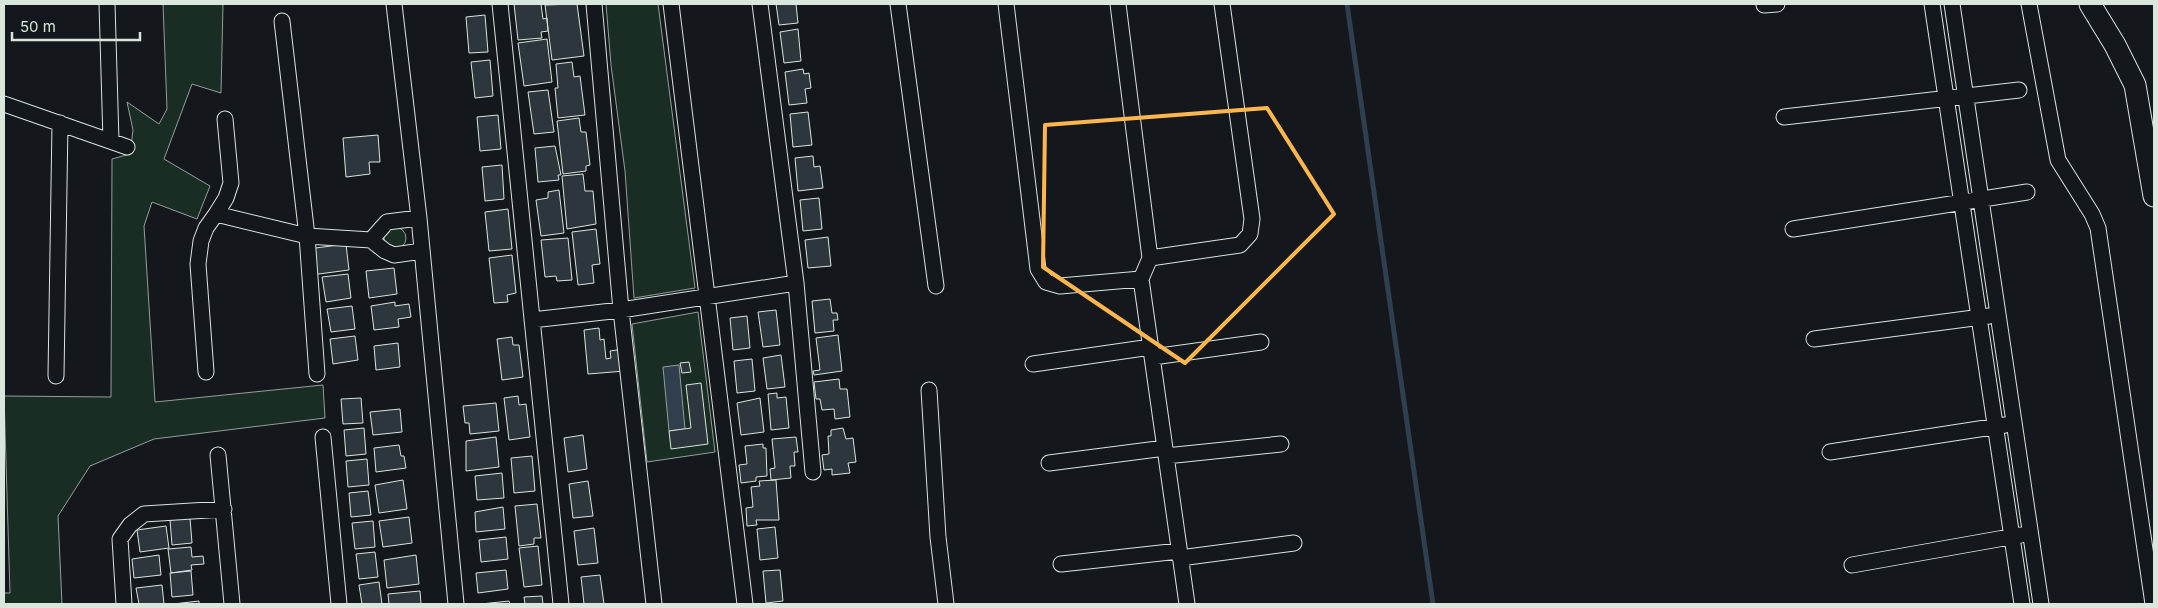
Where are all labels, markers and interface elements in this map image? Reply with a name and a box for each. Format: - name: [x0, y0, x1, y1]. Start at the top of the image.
- scale bar: [12, 10, 140, 42]
- text: 50 m: [20, 17, 56, 36]

